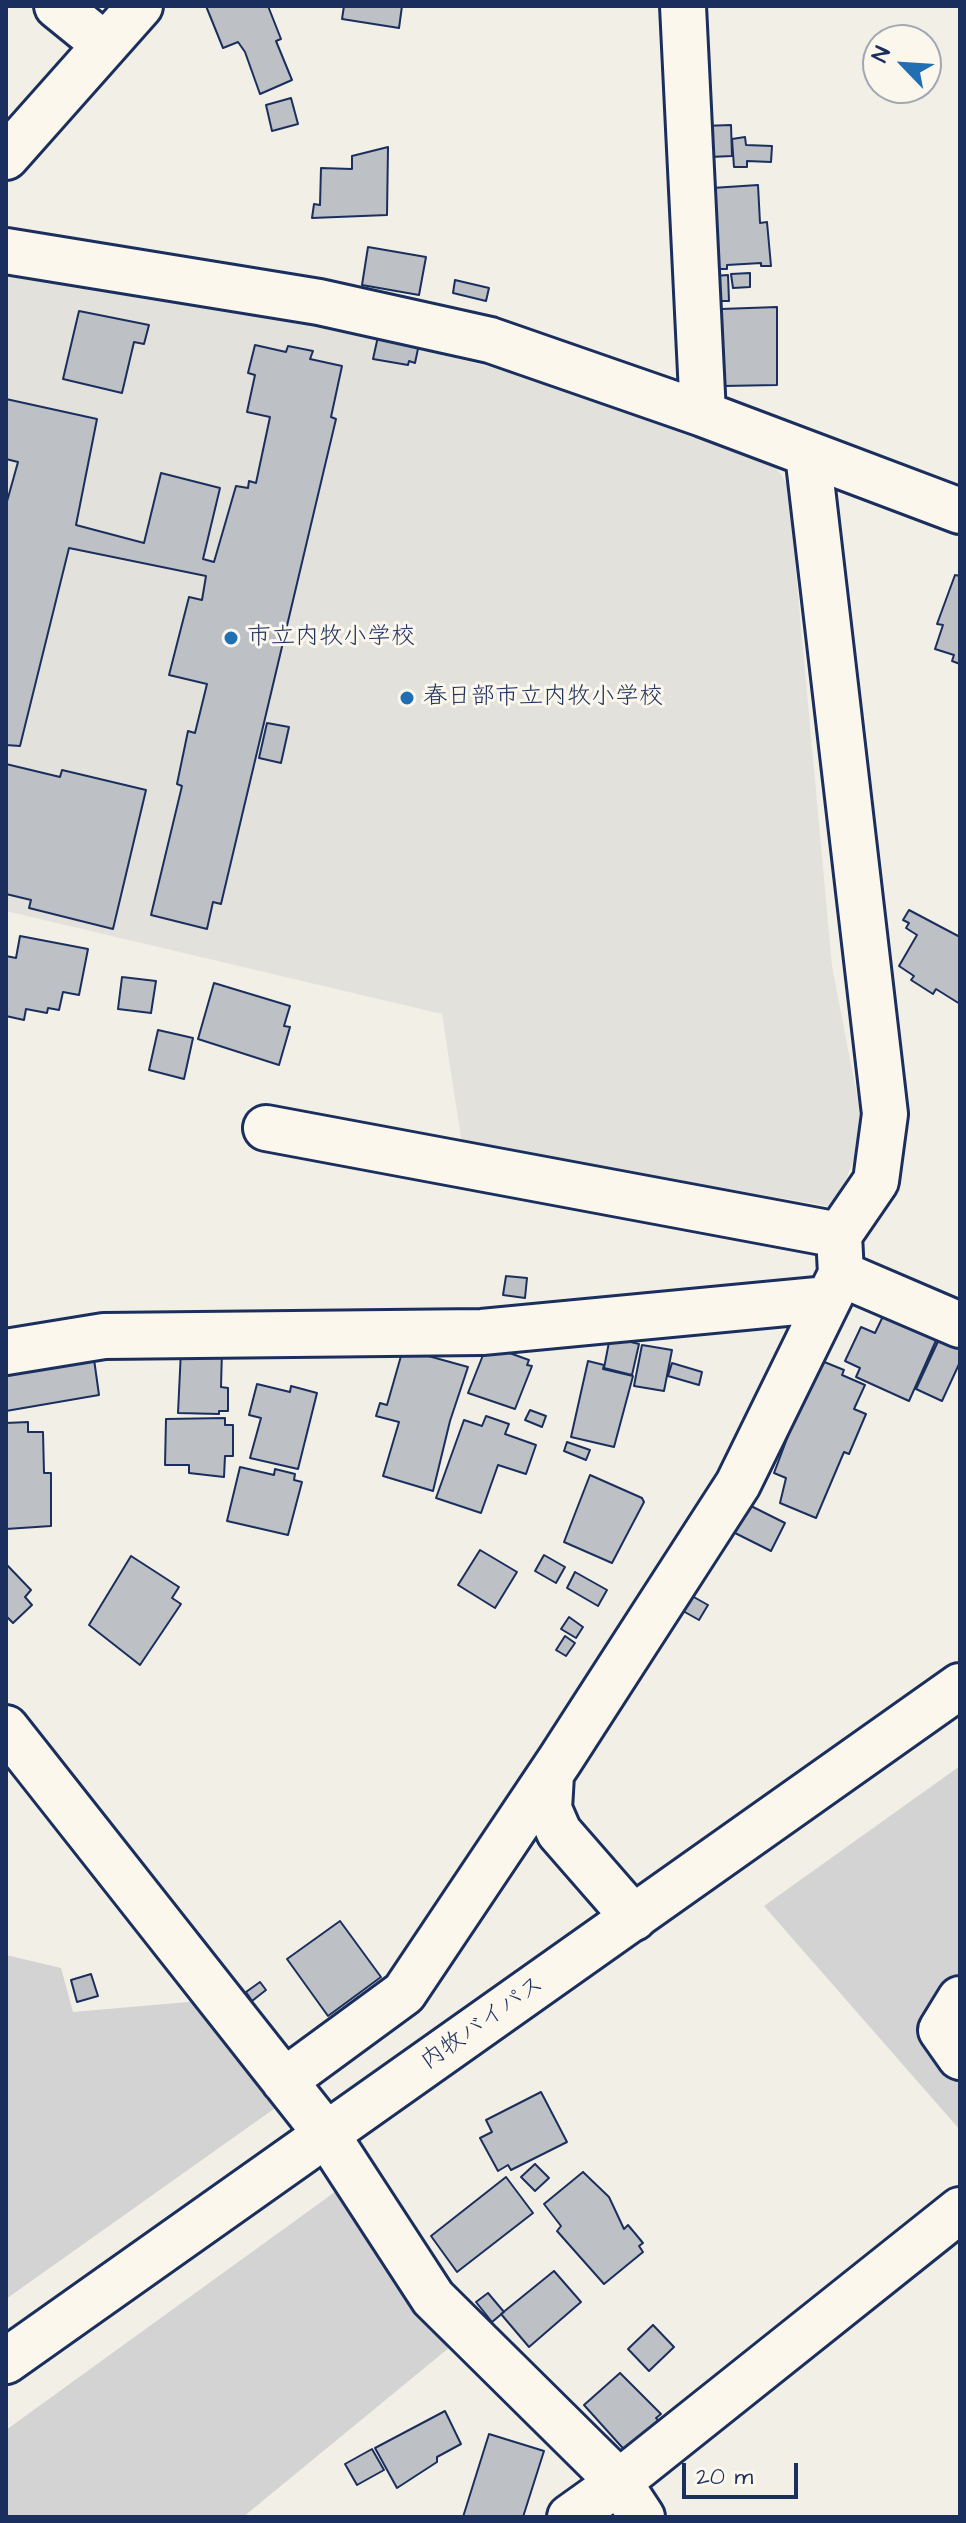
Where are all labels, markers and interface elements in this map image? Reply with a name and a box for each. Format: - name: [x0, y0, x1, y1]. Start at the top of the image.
- north arrow: [862, 24, 942, 104]
- text: N: [865, 42, 899, 67]
- place label: 市立内牧小学校: [247, 624, 415, 652]
- marker: 市立内牧小学校: [222, 629, 240, 647]
- place label: 春日部市立内牧小学校: [423, 684, 663, 712]
- marker: 春日部市立内牧小学校: [398, 689, 416, 707]
- street label: 内牧バイパス: [416, 1971, 550, 2077]
- scale bar: [686, 2447, 802, 2497]
- text: 20 m: [696, 2460, 753, 2494]

